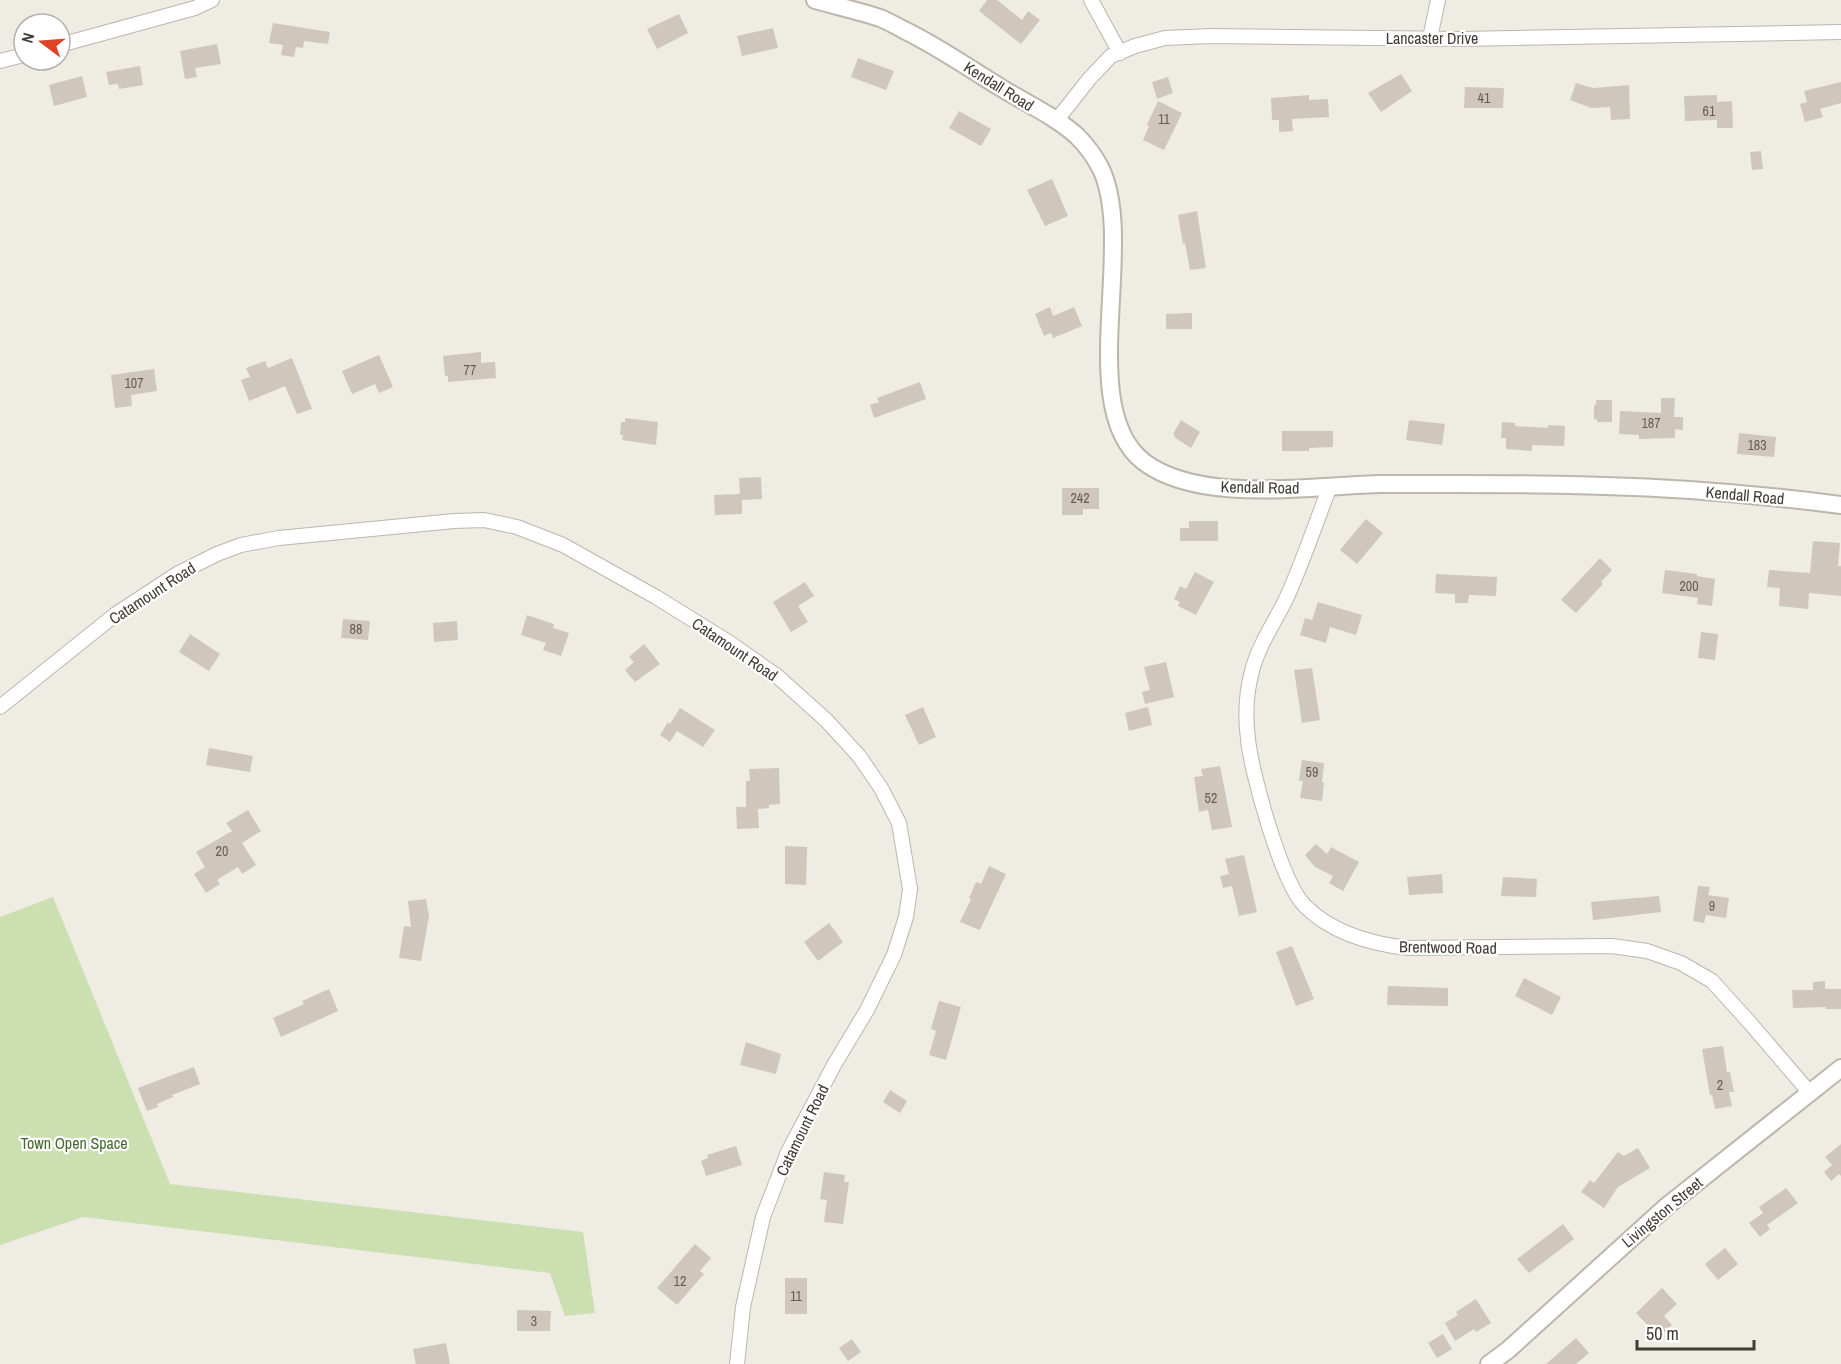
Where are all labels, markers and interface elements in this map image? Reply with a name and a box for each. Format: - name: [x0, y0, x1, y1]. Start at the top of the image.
- north arrow: [12, 12, 72, 72]
- street label: Lancaster Drive: [1386, 27, 1478, 49]
- text: N: [16, 30, 39, 45]
- street label: Kendall Road: [960, 56, 1038, 116]
- house number: 41: [1478, 89, 1491, 107]
- house number: 61: [1703, 102, 1716, 120]
- house number: 11: [1158, 110, 1171, 128]
- house number: 77: [464, 361, 476, 379]
- house number: 107: [124, 374, 144, 392]
- house number: 187: [1641, 414, 1661, 432]
- house number: 183: [1747, 436, 1767, 454]
- street label: Kendall Road: [1220, 475, 1300, 499]
- street label: Kendall Road: [1705, 481, 1785, 509]
- house number: 242: [1070, 489, 1090, 507]
- street label: Catamount Road: [104, 557, 200, 629]
- house number: 200: [1679, 577, 1699, 595]
- street label: Catamount Road: [688, 612, 782, 686]
- house number: 88: [350, 620, 362, 638]
- house number: 59: [1306, 763, 1318, 781]
- house number: 52: [1205, 789, 1217, 807]
- house number: 20: [216, 842, 228, 860]
- house number: 9: [1709, 897, 1715, 915]
- street label: Brentwood Road: [1399, 935, 1497, 959]
- house number: 2: [1717, 1076, 1723, 1094]
- street label: Catamount Road: [770, 1081, 834, 1179]
- park label: Town Open Space: [20, 1132, 128, 1154]
- street label: Livingston Street: [1617, 1171, 1707, 1252]
- house number: 12: [674, 1272, 686, 1290]
- house number: 11: [790, 1287, 803, 1305]
- house number: 3: [531, 1312, 537, 1330]
- scale bar: [1637, 1313, 1754, 1351]
- text: 50 m: [1646, 1321, 1679, 1346]

